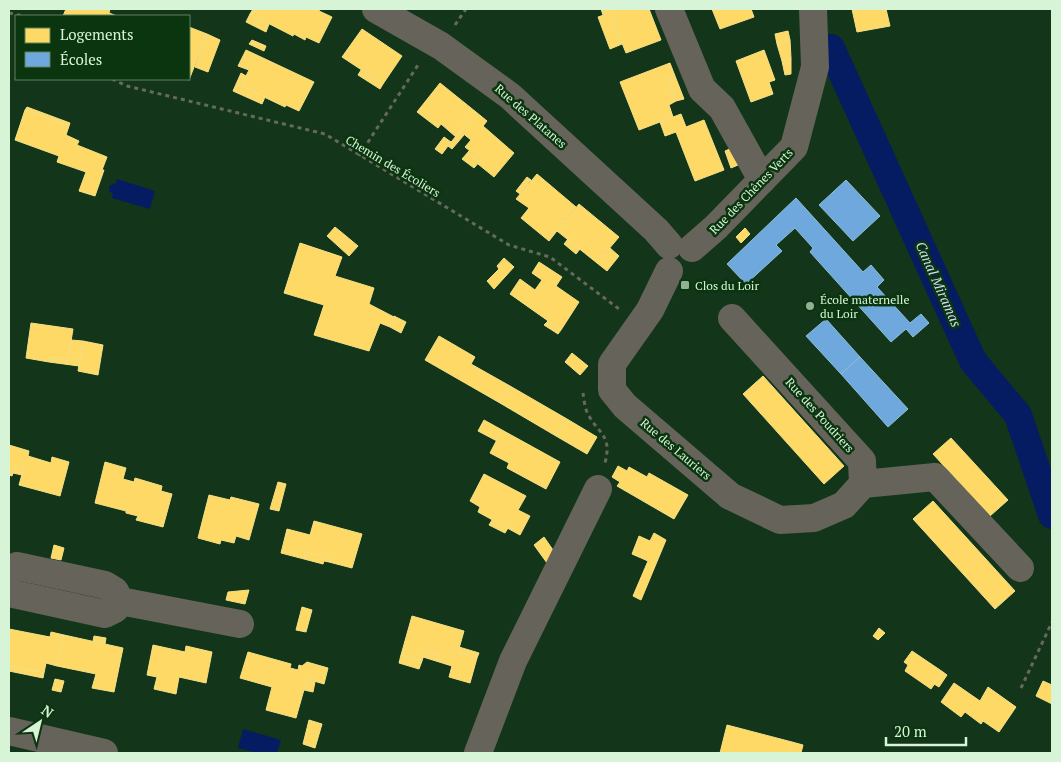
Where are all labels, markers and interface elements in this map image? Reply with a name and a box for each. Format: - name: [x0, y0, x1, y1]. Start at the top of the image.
- legend: [15, 15, 190, 80]
- text: Logements: [60, 24, 133, 44]
- text: Écoles: [60, 49, 102, 69]
- street label: Rue des Platanes: [492, 81, 570, 151]
- street label: Chemin des Écoliers: [343, 132, 443, 200]
- street label: Rue des Chênes Verts: [706, 145, 796, 237]
- water label: Canal Miramas: [912, 238, 966, 330]
- place label: Clos du Loir: [695, 278, 759, 293]
- marker: Clos du Loir: [679, 279, 691, 291]
- place label: École maternelle du Loir: [820, 292, 910, 321]
- marker: École maternelle du Loir: [804, 300, 816, 312]
- street label: Rue des Poudriers: [783, 375, 857, 455]
- street label: Rue des Lauriers: [638, 415, 714, 483]
- north arrow: [15, 697, 65, 747]
- text: N: [38, 700, 58, 722]
- scale bar: [886, 714, 966, 746]
- text: 20 m: [894, 721, 927, 741]

